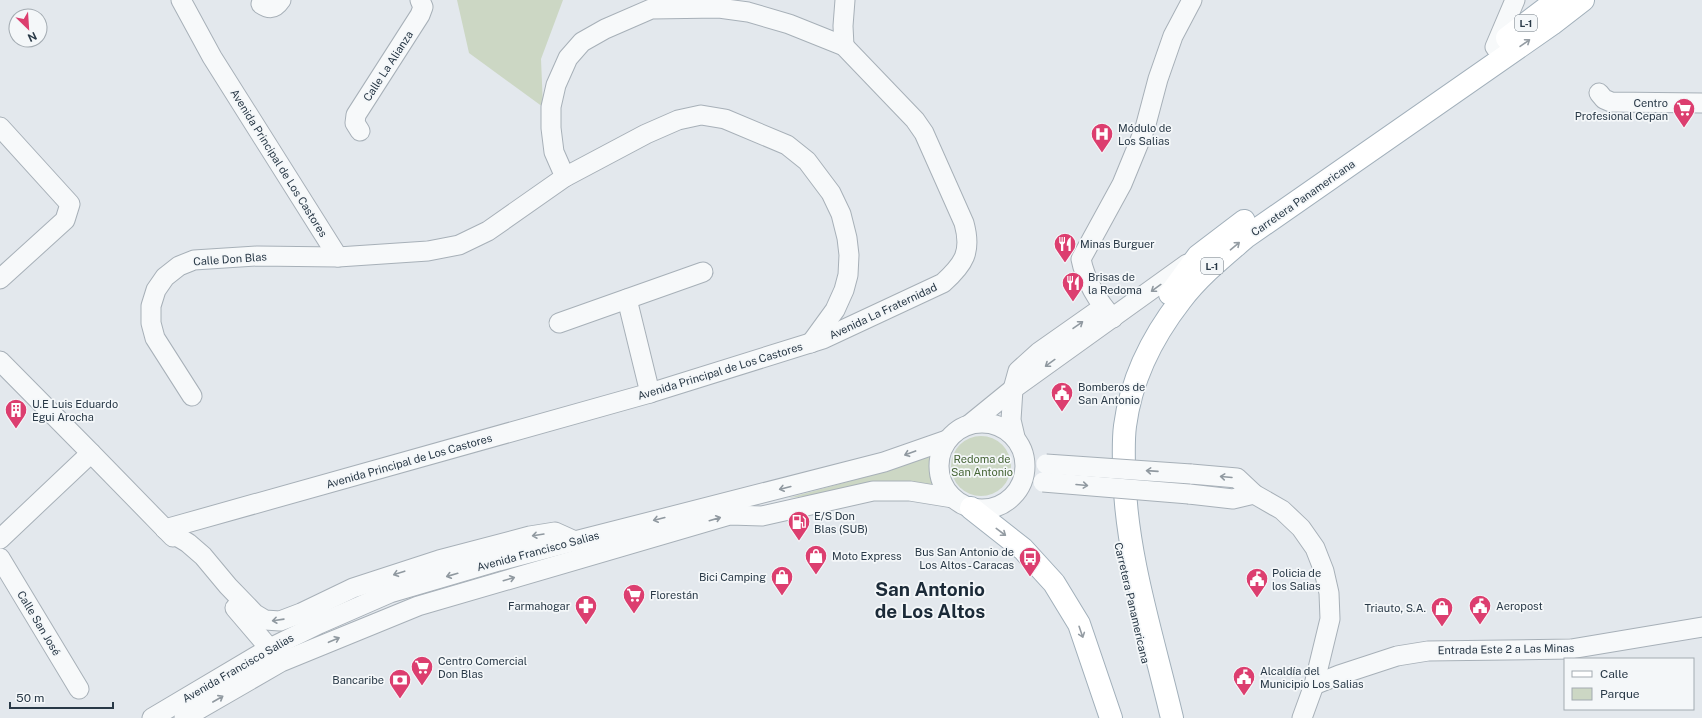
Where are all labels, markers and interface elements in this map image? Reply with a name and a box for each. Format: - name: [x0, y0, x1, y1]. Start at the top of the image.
- north arrow: [8, 8, 48, 48]
- road number: L-1: [1515, 15, 1537, 31]
- street label: Calle La Alianza: [361, 29, 415, 103]
- text: N: [26, 30, 39, 44]
- one-way arrow: [1519, 39, 1530, 47]
- street label: Avenida Principal de Los Castores: [228, 87, 330, 239]
- supermarket icon: Centro Profesional Cepan: [1671, 96, 1697, 129]
- place label: Centro Profesional Cepan: [1575, 97, 1668, 122]
- hospital icon: Módulo de Los Salias: [1089, 121, 1115, 154]
- place label: Módulo de Los Salias: [1118, 122, 1171, 147]
- street label: Carretera Panamericana: [1249, 158, 1357, 238]
- restaurant icon: Minas Burguer: [1052, 231, 1078, 264]
- place label: Minas Burguer: [1080, 238, 1155, 250]
- one-way arrow: [1230, 242, 1241, 251]
- street label: Calle Don Blas: [193, 250, 268, 268]
- road number: L-1: [1201, 258, 1223, 274]
- restaurant icon: Brisas de la Redoma: [1060, 270, 1086, 303]
- place label: Brisas de la Redoma: [1088, 271, 1142, 296]
- street label: Avenida La Fraternidad: [827, 281, 939, 341]
- one-way arrow: [1150, 283, 1161, 292]
- one-way arrow: [1072, 321, 1083, 329]
- street label: Avenida Principal de Los Castores: [636, 340, 804, 402]
- one-way arrow: [1044, 359, 1055, 367]
- public building icon: Bomberos de San Antonio: [1049, 380, 1075, 413]
- place label: Bomberos de San Antonio: [1078, 381, 1145, 406]
- building icon: U.E Luis Eduardo Egui Arocha: [3, 397, 29, 430]
- place label: U.E Luis Eduardo Egui Arocha: [32, 398, 118, 423]
- street label: Avenida Principal de Los Castores: [325, 431, 494, 490]
- one-way arrow: [904, 450, 917, 457]
- park label: Redoma de San Antonio: [951, 453, 1013, 478]
- one-way arrow: [1146, 468, 1159, 475]
- one-way arrow: [1220, 473, 1233, 480]
- one-way arrow: [1075, 482, 1088, 489]
- one-way arrow: [779, 484, 792, 492]
- fuel station icon: E/S Don Blas (SUB): [786, 509, 812, 542]
- place label: E/S Don Blas (SUB): [814, 510, 868, 535]
- one-way arrow: [708, 515, 721, 522]
- one-way arrow: [652, 516, 665, 524]
- one-way arrow: [995, 528, 1006, 536]
- street label: Avenida Francisco Salias: [475, 529, 601, 573]
- one-way arrow: [532, 531, 545, 539]
- street label: Carretera Panamericana: [1112, 541, 1152, 665]
- shop icon: Moto Express: [803, 543, 829, 576]
- bus stop icon: Bus San Antonio de Los Altos - Caracas: [1017, 545, 1043, 578]
- place label: Bus San Antonio de Los Altos - Caracas: [915, 546, 1014, 571]
- place label: Moto Express: [832, 550, 902, 562]
- shop icon: Bici Camping: [769, 564, 795, 597]
- public building icon: Policia de los Salias: [1244, 566, 1270, 599]
- place label: Policia de los Salias: [1272, 567, 1321, 592]
- one-way arrow: [394, 570, 406, 578]
- place label: Bici Camping: [699, 571, 766, 583]
- one-way arrow: [446, 572, 459, 579]
- one-way arrow: [503, 575, 516, 582]
- district label: San Antonio de Los Altos: [875, 578, 985, 622]
- supermarket icon: Florestán: [621, 582, 647, 615]
- street label: Calle San José: [15, 588, 63, 658]
- place label: Florestán: [650, 589, 698, 601]
- pharmacy icon: Farmahogar: [573, 593, 599, 626]
- public building icon: Aeropost: [1467, 593, 1493, 626]
- shop icon: Triauto, S.A.: [1429, 595, 1455, 628]
- place label: Farmahogar: [508, 600, 570, 612]
- place label: Aeropost: [1496, 600, 1543, 612]
- place label: Triauto, S.A.: [1364, 602, 1426, 614]
- one-way arrow: [272, 616, 285, 624]
- one-way arrow: [1078, 625, 1086, 637]
- street label: Avenida Francisco Salias: [180, 631, 296, 705]
- one-way arrow: [328, 636, 340, 644]
- street label: Entrada Este 2 a Las Minas: [1438, 642, 1575, 656]
- supermarket icon: Centro Comercial Don Blas: [409, 654, 435, 687]
- place label: Centro Comercial Don Blas: [438, 655, 527, 680]
- legend: [1564, 658, 1694, 710]
- public building icon: Alcaldía del Municipio Los Salias: [1231, 664, 1257, 697]
- place label: Alcaldía del Municipio Los Salias: [1260, 665, 1364, 690]
- bank icon: Bancaribe: [387, 667, 413, 700]
- text: Calle: [1600, 667, 1629, 681]
- place label: Bancaribe: [332, 674, 384, 686]
- scale bar: [10, 684, 113, 710]
- text: Parque: [1600, 687, 1640, 701]
- text: 50 m: [16, 691, 44, 705]
- one-way arrow: [212, 694, 224, 702]

